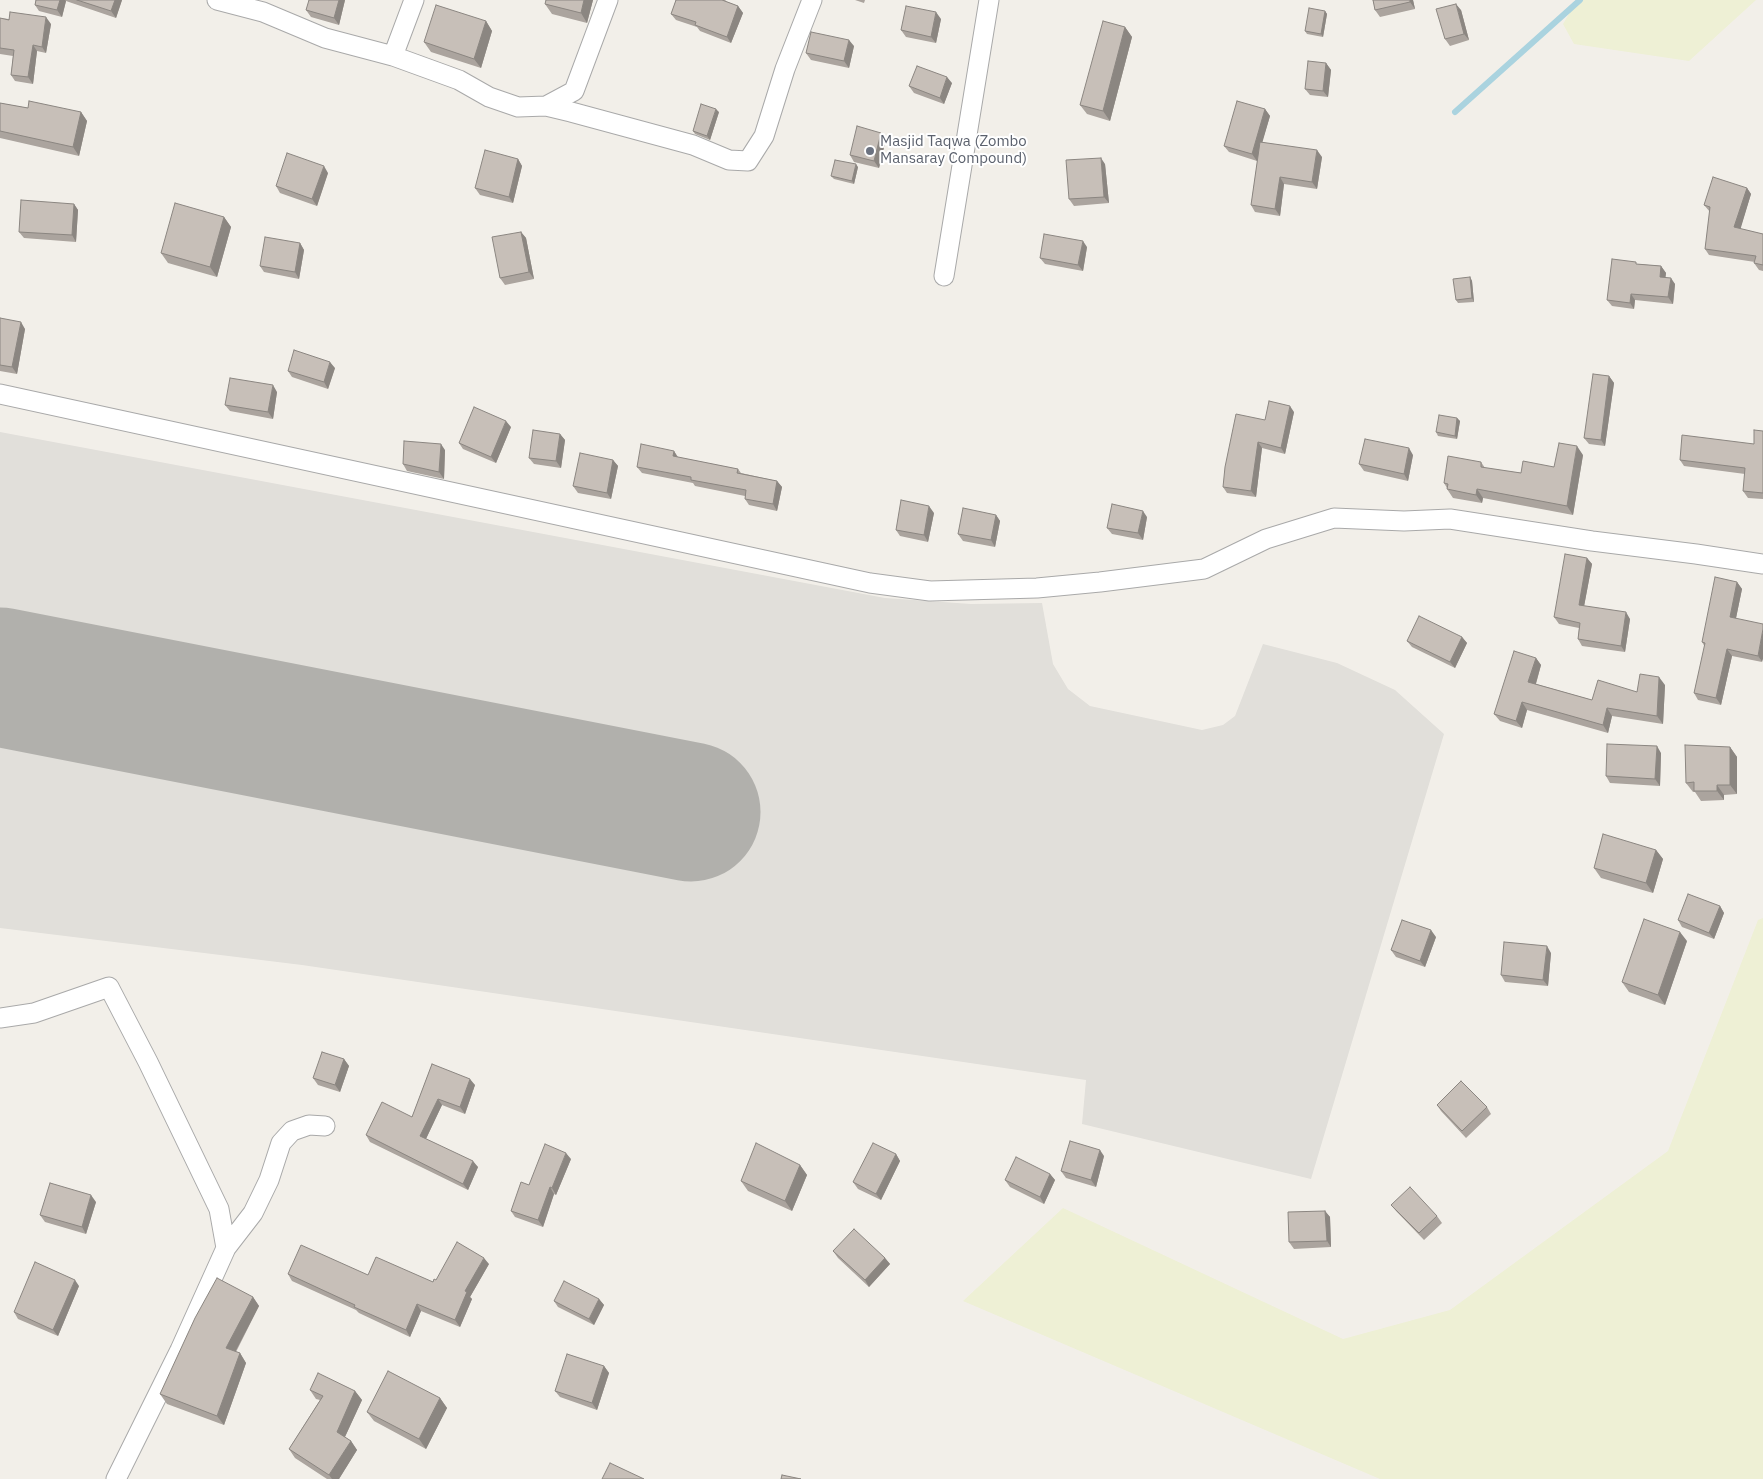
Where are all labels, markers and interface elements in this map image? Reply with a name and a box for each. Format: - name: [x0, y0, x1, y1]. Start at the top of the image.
- place label: Masjid Taqwa (Zombo Mansaray Compound): [880, 133, 1027, 168]
- marker: Masjid Taqwa (Zombo Mansaray Compound): [864, 145, 876, 157]

